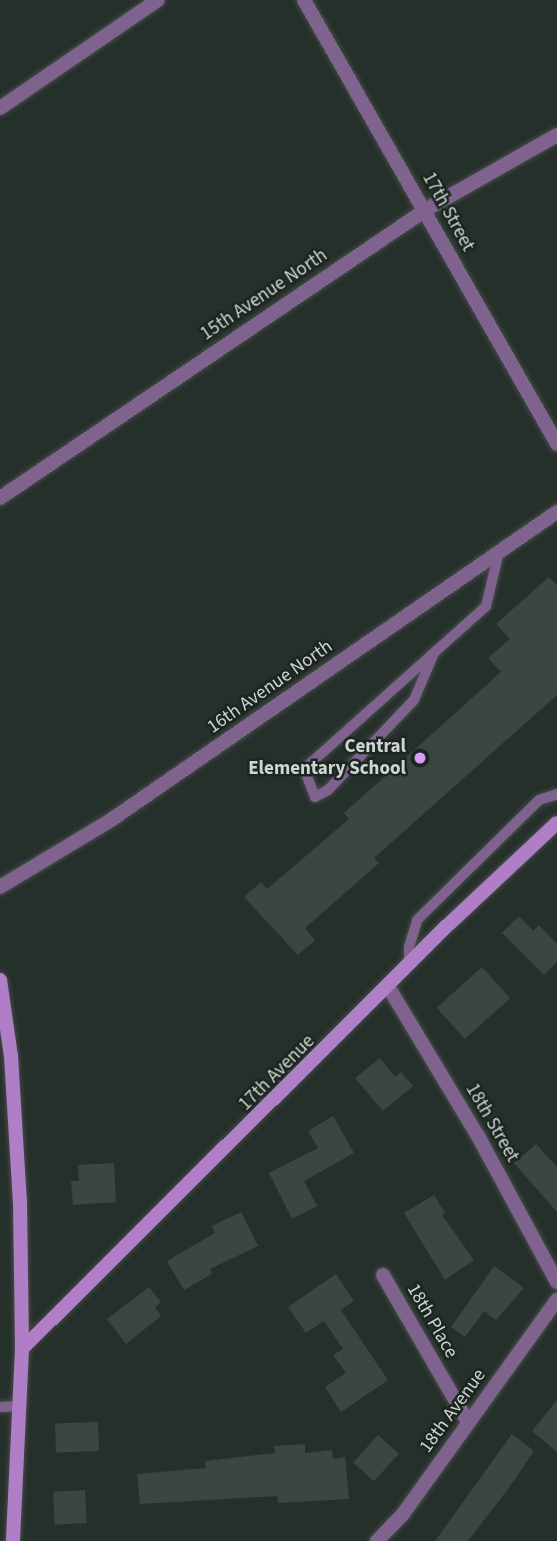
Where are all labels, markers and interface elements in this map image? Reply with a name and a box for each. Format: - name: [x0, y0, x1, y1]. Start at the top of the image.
- street label: 17th Street: [417, 168, 479, 256]
- street label: 15th Avenue North: [196, 244, 332, 346]
- street label: 16th Avenue North: [203, 635, 337, 739]
- place label: Central Elementary School: [248, 736, 406, 780]
- marker: Central Elementary School: [412, 750, 428, 766]
- street label: 17th Avenue: [234, 1030, 320, 1116]
- street label: 18th Street: [460, 1080, 524, 1166]
- street label: 18th Place: [402, 1280, 462, 1362]
- street label: 18th Avenue: [415, 1365, 491, 1457]

